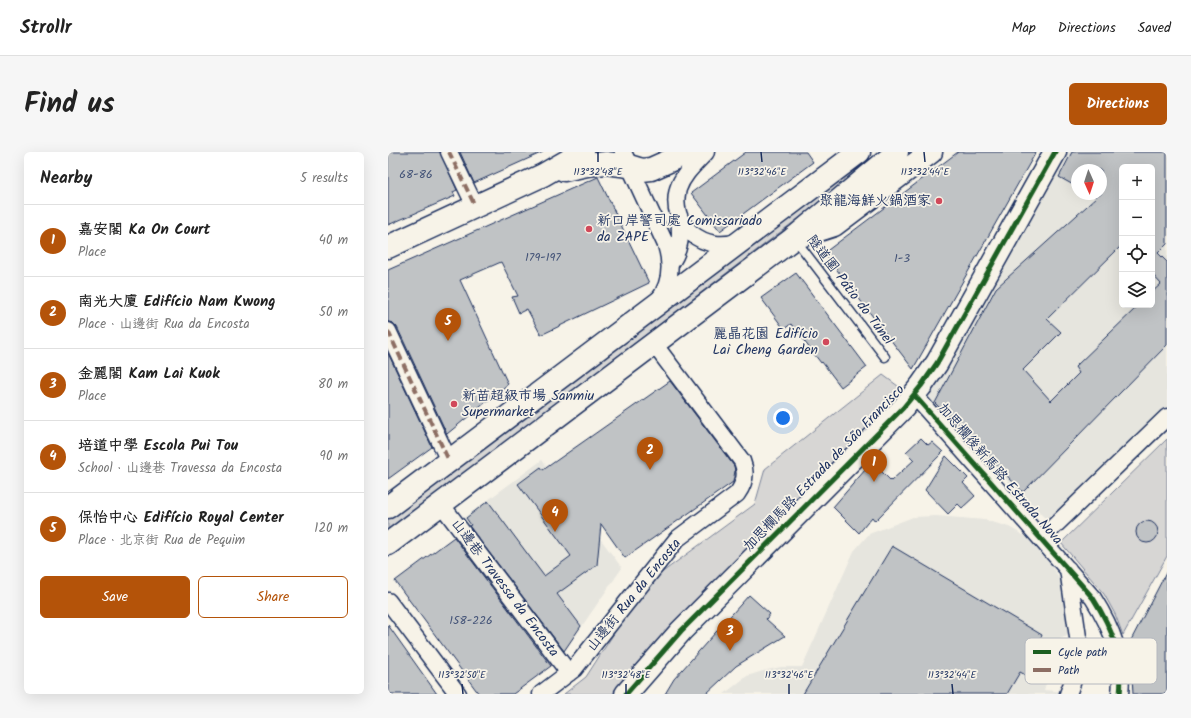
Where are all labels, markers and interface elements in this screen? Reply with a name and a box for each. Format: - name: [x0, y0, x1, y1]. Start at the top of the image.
- text: Strollr: [20, 13, 72, 43]
- text: Map: [1011, 17, 1036, 39]
- text: Directions: [1058, 17, 1116, 39]
- text: Saved: [1138, 17, 1171, 39]
- text: Find us: [24, 82, 115, 127]
- button: Directions: [1069, 83, 1167, 125]
- text: 113°32'48"E: [573, 164, 624, 180]
- text: 113°32'46"E: [738, 164, 787, 180]
- text: 113°32'44"E: [901, 164, 950, 180]
- north arrow: [1071, 164, 1107, 200]
- map controls: [1119, 164, 1155, 308]
- button: +: [1119, 164, 1155, 200]
- text: Nearby: [40, 165, 92, 192]
- house number: 68-86: [399, 165, 433, 184]
- text: 5 results: [300, 168, 348, 189]
- place label: 聚龍海鮮火鍋酒家: [819, 190, 931, 212]
- marker: 聚龍海鮮火鍋酒家: [934, 196, 944, 206]
- button: −: [1119, 200, 1155, 236]
- place label: 新口岸警司處 Comissariado da ZAPE: [597, 210, 762, 248]
- text: 嘉安閣 Ka On Court: [78, 218, 210, 242]
- marker: 新口岸警司處 Comissariado da ZAPE: [584, 224, 594, 234]
- text: 1: [51, 230, 55, 251]
- text: 40 m: [319, 230, 348, 251]
- street label: 隧道圍 Pátio do Túnel: [801, 230, 899, 350]
- button: locate: [1119, 236, 1155, 272]
- text: Place: [78, 242, 106, 263]
- house number: 179-197: [525, 248, 561, 267]
- house number: 1-3: [894, 249, 910, 268]
- button: layers: [1119, 272, 1155, 308]
- text: 南光大廈 Edifício Nam Kwong: [78, 290, 276, 314]
- text: 2: [49, 302, 57, 323]
- text: 50 m: [319, 302, 348, 323]
- pin: 5: [435, 308, 461, 341]
- text: Place · 山邊街 Rua da Encosta: [78, 314, 250, 335]
- place label: 麗晶花園 Edifício Lai Cheng Garden: [712, 323, 818, 361]
- marker: 麗晶花園 Edifício Lai Cheng Garden: [821, 337, 831, 347]
- text: 金麗閣 Kam Lai Kuok: [78, 362, 220, 386]
- text: 3: [49, 374, 57, 395]
- text: 80 m: [318, 374, 348, 395]
- street label: 加思欄馬路 Estrada de São Francisco: [738, 380, 910, 556]
- place label: 新苗超級市場 Sanmiu Supermarket: [462, 385, 595, 423]
- text: Place: [78, 386, 106, 407]
- street label: 加思欄後新馬路 Estrada Nova: [932, 398, 1068, 550]
- marker: 新苗超級市場 Sanmiu Supermarket: [449, 399, 459, 409]
- your location: [773, 408, 793, 428]
- text: 培道中學 Escola Pui Tou: [78, 434, 238, 458]
- pin: 2: [637, 437, 663, 470]
- text: 4: [49, 446, 57, 467]
- text: 90 m: [320, 446, 348, 467]
- pin: 1: [861, 449, 887, 482]
- text: School · 山邊巷 Travessa da Encosta: [78, 458, 282, 479]
- pin: 4: [542, 499, 568, 532]
- text: 保怡中心 Edifício Royal Center: [78, 506, 284, 530]
- street label: 山邊巷 Travessa da Encosta: [446, 514, 564, 662]
- text: 5: [50, 518, 56, 539]
- text: 120 m: [314, 518, 348, 539]
- text: Place · 北京街 Rua de Pequim: [78, 530, 245, 551]
- street label: 山邊街 Rua da Encosta: [581, 534, 687, 656]
- button: Save: [40, 576, 190, 618]
- button: Share: [198, 576, 348, 618]
- house number: 158-226: [449, 611, 493, 630]
- pin: 3: [717, 618, 743, 651]
- legend: [1025, 638, 1157, 684]
- text: Cycle path: [1058, 644, 1107, 662]
- text: Path: [1058, 662, 1079, 680]
- text: 113°32'50"E: [438, 667, 487, 683]
- text: 113°32'48"E: [601, 667, 652, 683]
- text: 113°32'46"E: [765, 667, 814, 683]
- text: 113°32'44"E: [928, 667, 977, 683]

